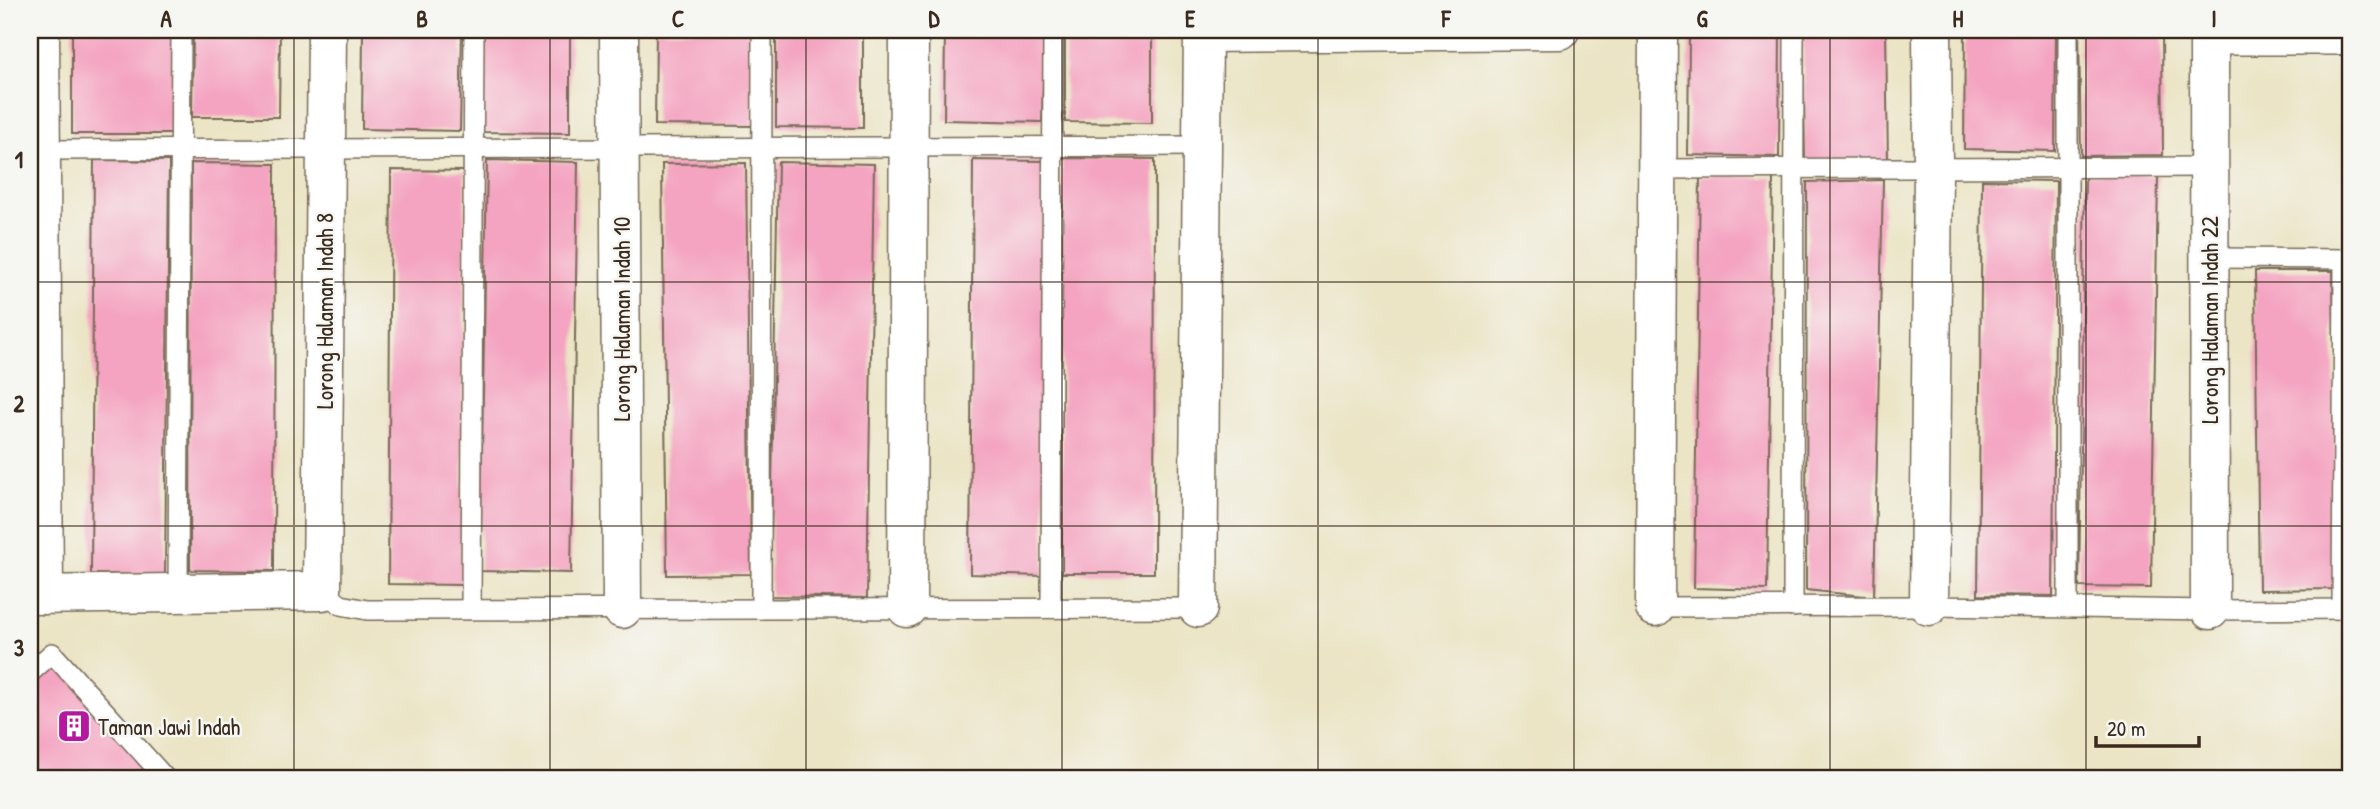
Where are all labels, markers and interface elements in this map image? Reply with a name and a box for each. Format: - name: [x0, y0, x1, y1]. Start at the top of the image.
- text: A: [160, 3, 172, 34]
- text: B: [416, 3, 428, 34]
- text: C: [672, 3, 684, 34]
- text: D: [929, 3, 941, 34]
- text: E: [1185, 3, 1196, 34]
- text: F: [1441, 3, 1452, 34]
- text: G: [1696, 3, 1708, 34]
- text: H: [1953, 3, 1964, 34]
- text: I: [2211, 3, 2217, 34]
- text: 1: [15, 144, 23, 175]
- street label: Lorong Halaman Indah 8: [309, 213, 340, 409]
- street label: Lorong Halaman Indah 22: [2194, 216, 2225, 424]
- street label: Lorong Halaman Indah 10: [606, 217, 637, 421]
- text: 2: [14, 388, 25, 419]
- text: 3: [14, 632, 24, 663]
- scale bar: [2096, 704, 2200, 748]
- building icon: Taman Jawi Indah: [55, 707, 93, 745]
- place label: Taman Jawi Indah: [98, 711, 241, 742]
- text: 20 m: [2107, 714, 2145, 743]

